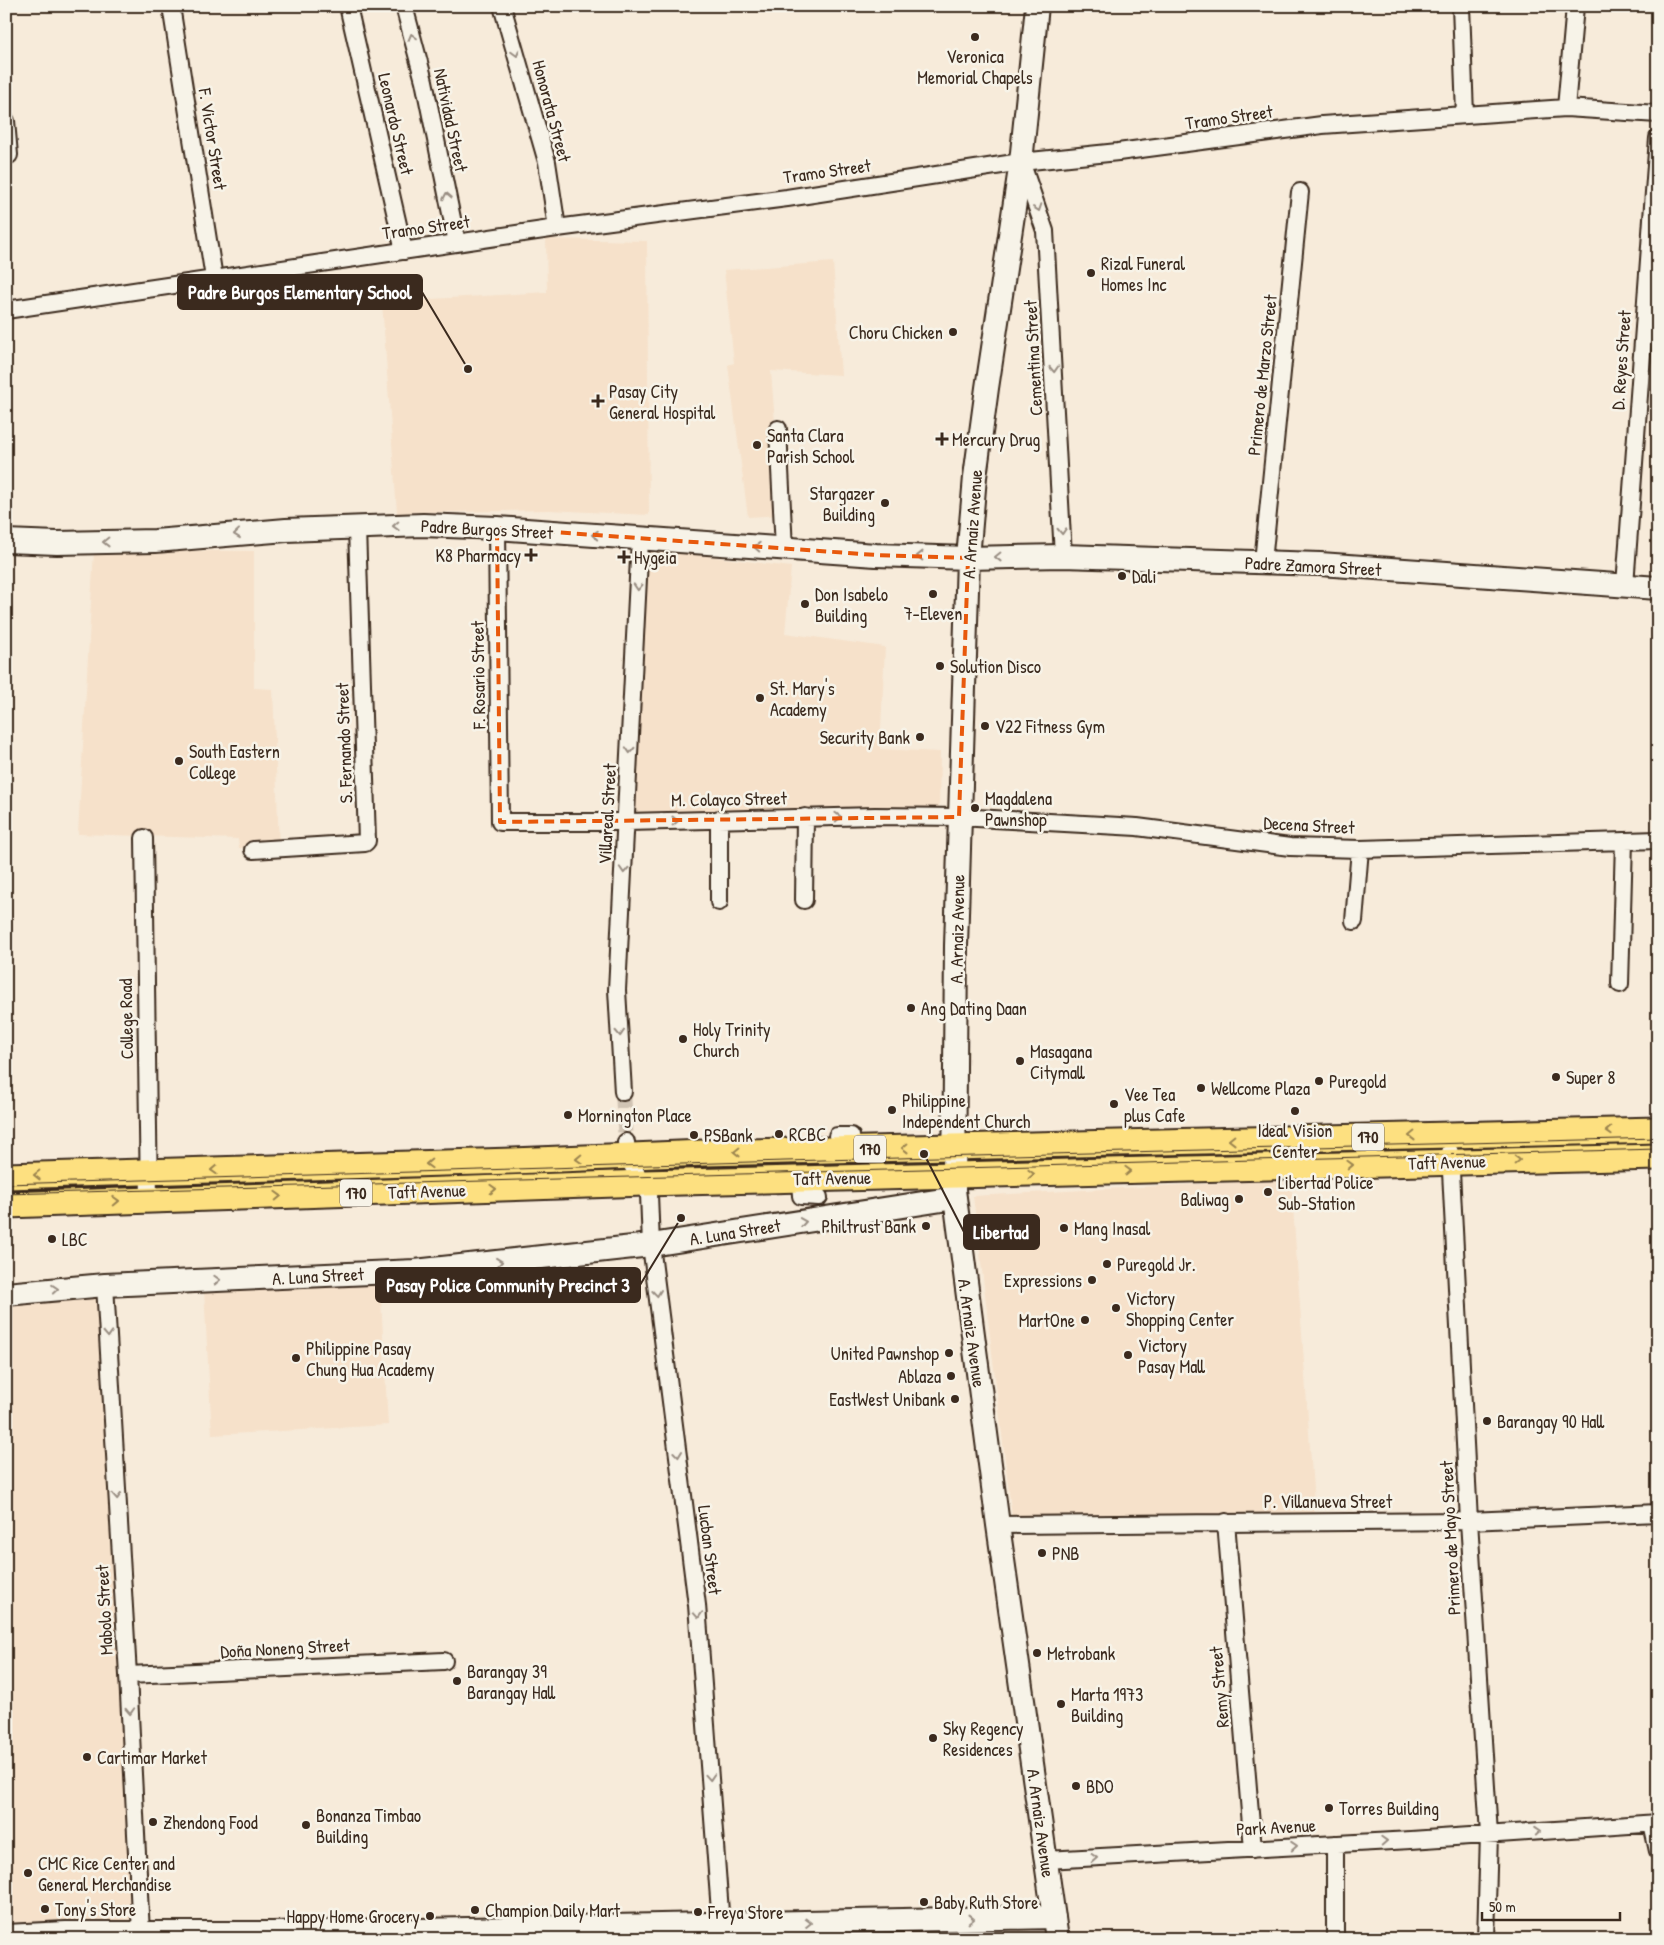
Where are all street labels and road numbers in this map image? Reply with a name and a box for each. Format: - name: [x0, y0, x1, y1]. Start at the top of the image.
- street label: Honorata Street: [526, 57, 578, 165]
- street label: Natividad Street: [428, 66, 474, 175]
- street label: Leonardo Street: [372, 71, 420, 178]
- street label: F. Victor Street: [192, 86, 233, 192]
- street label: Tramo Street: [1184, 98, 1275, 135]
- street label: Tramo Street: [782, 152, 873, 189]
- street label: Tramo Street: [381, 208, 472, 245]
- street label: Primero de Marzo Street: [1241, 293, 1283, 457]
- street label: Cementina Street: [1017, 299, 1049, 417]
- street label: D. Reyes Street: [1605, 309, 1637, 411]
- street label: A. Arnaiz Avenue: [956, 469, 988, 579]
- street label: Padre Burgos Street: [420, 513, 555, 545]
- street label: Padre Zamora Street: [1244, 550, 1383, 582]
- street label: F. Rosario Street: [465, 620, 491, 730]
- street label: S. Fernando Street: [329, 681, 359, 804]
- street label: Villareal Street: [592, 762, 622, 865]
- street label: M. Colayco Street: [671, 785, 788, 813]
- street label: Decena Street: [1263, 810, 1356, 840]
- street label: A. Arnaiz Avenue: [944, 874, 970, 984]
- street label: College Road: [113, 978, 139, 1060]
- road number: 170: [1352, 1124, 1384, 1150]
- road number: 170: [854, 1136, 886, 1162]
- street label: Taft Avenue: [1408, 1148, 1486, 1176]
- street label: Taft Avenue: [793, 1165, 871, 1191]
- street label: Taft Avenue: [388, 1177, 466, 1205]
- road number: 170: [340, 1180, 372, 1206]
- street label: A. Luna Street: [688, 1212, 783, 1252]
- street label: A. Luna Street: [271, 1261, 365, 1291]
- street label: A. Arnaiz Avenue: [952, 1277, 992, 1389]
- street label: Primero de Mayo Street: [1433, 1459, 1467, 1616]
- street label: P. Villanueva Street: [1264, 1489, 1393, 1514]
- street label: Lucban Street: [692, 1504, 728, 1597]
- street label: Mabolo Street: [89, 1563, 119, 1656]
- street label: Doña Noneng Street: [220, 1632, 351, 1664]
- street label: Remy Street: [1203, 1645, 1235, 1729]
- street label: A. Arnaiz Avenue: [1021, 1767, 1061, 1879]
- street label: Park Avenue: [1235, 1812, 1317, 1842]

